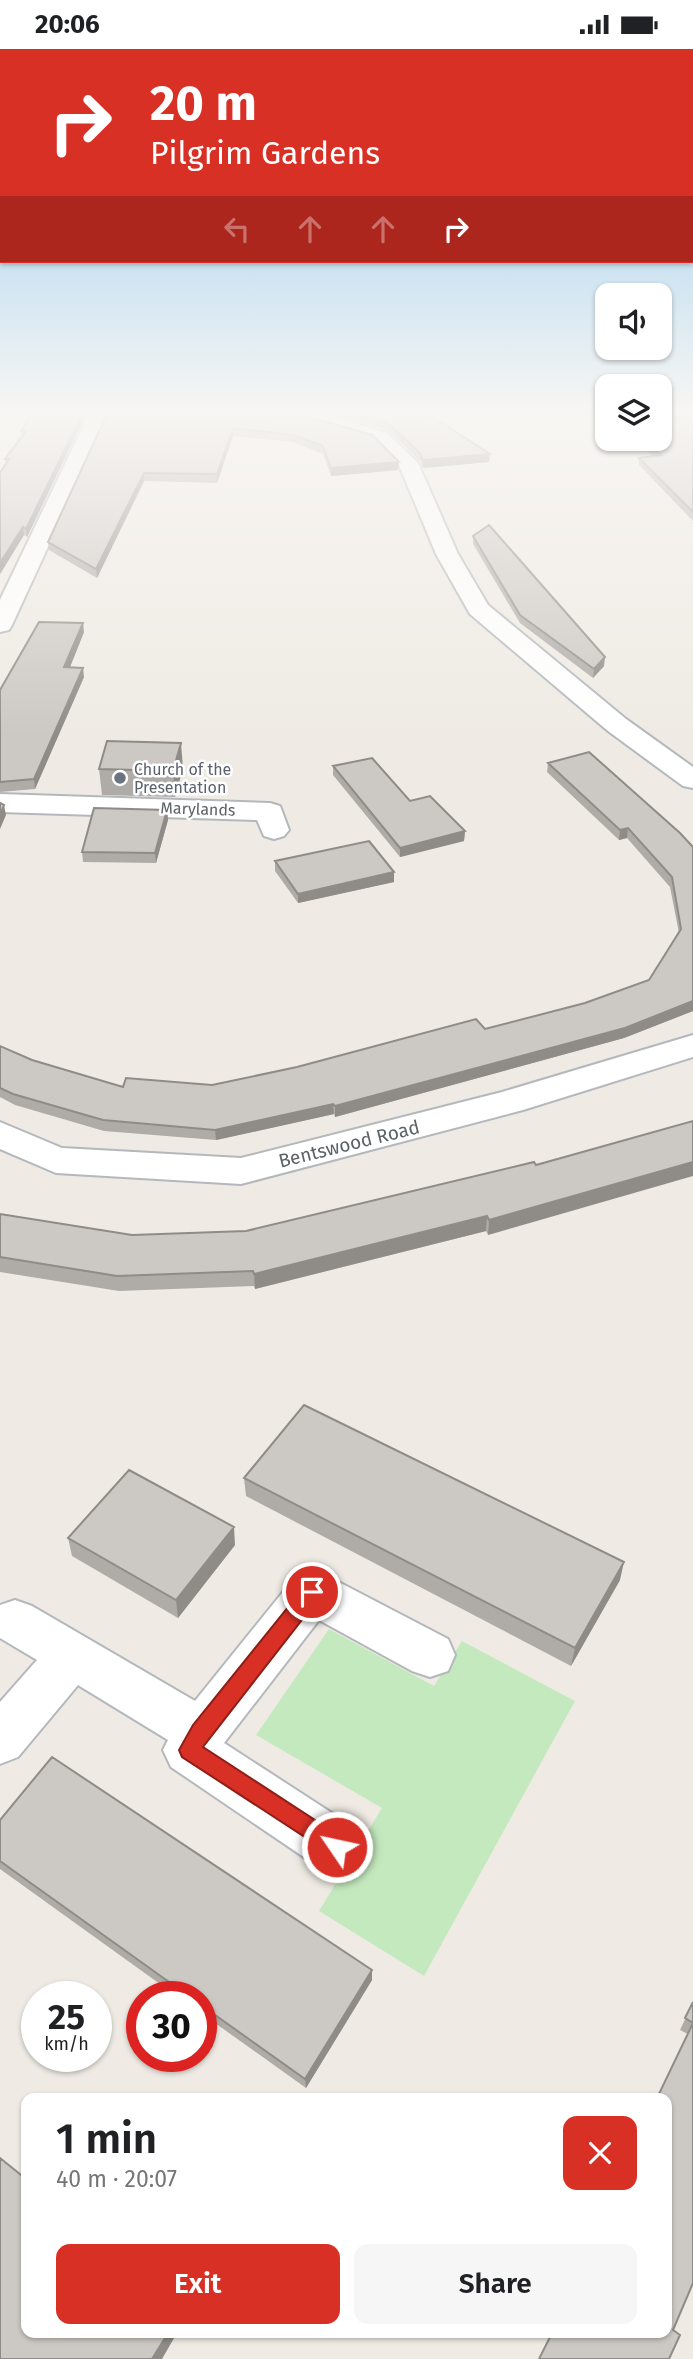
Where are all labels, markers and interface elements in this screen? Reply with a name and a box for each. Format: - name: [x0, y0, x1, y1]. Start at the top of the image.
- text: 20:06: [35, 9, 100, 40]
- text: 20 m: [150, 74, 257, 133]
- icon: right: [35, 77, 126, 168]
- text: Pilgrim Gardens: [150, 134, 380, 172]
- icon: left: [218, 210, 256, 248]
- icon: ahead: [291, 210, 329, 248]
- icon: ahead: [364, 210, 402, 248]
- icon: right: [437, 210, 475, 248]
- map controls: [595, 283, 672, 451]
- button: sound: [595, 283, 672, 360]
- button: layers: [595, 374, 672, 451]
- place label: Church of the Presentation: [134, 760, 231, 797]
- marker: Church of the Presentation: [112, 770, 128, 786]
- street label: Marylands: [160, 798, 236, 820]
- street label: Bentswood Road: [276, 1115, 422, 1173]
- pin: [282, 1562, 342, 1622]
- icon: arrive: [293, 1573, 331, 1611]
- position arrow: [300, 1810, 374, 1884]
- speed limit sign: 30: [126, 1981, 217, 2072]
- text: 25: [48, 1996, 85, 2038]
- text: km/h: [44, 2033, 89, 2055]
- text: 1 min: [56, 2114, 157, 2164]
- button: close: [563, 2116, 637, 2190]
- text: 40 m · 20:07: [56, 2165, 177, 2193]
- button: Exit: [56, 2244, 340, 2324]
- button: Share: [354, 2244, 637, 2324]

